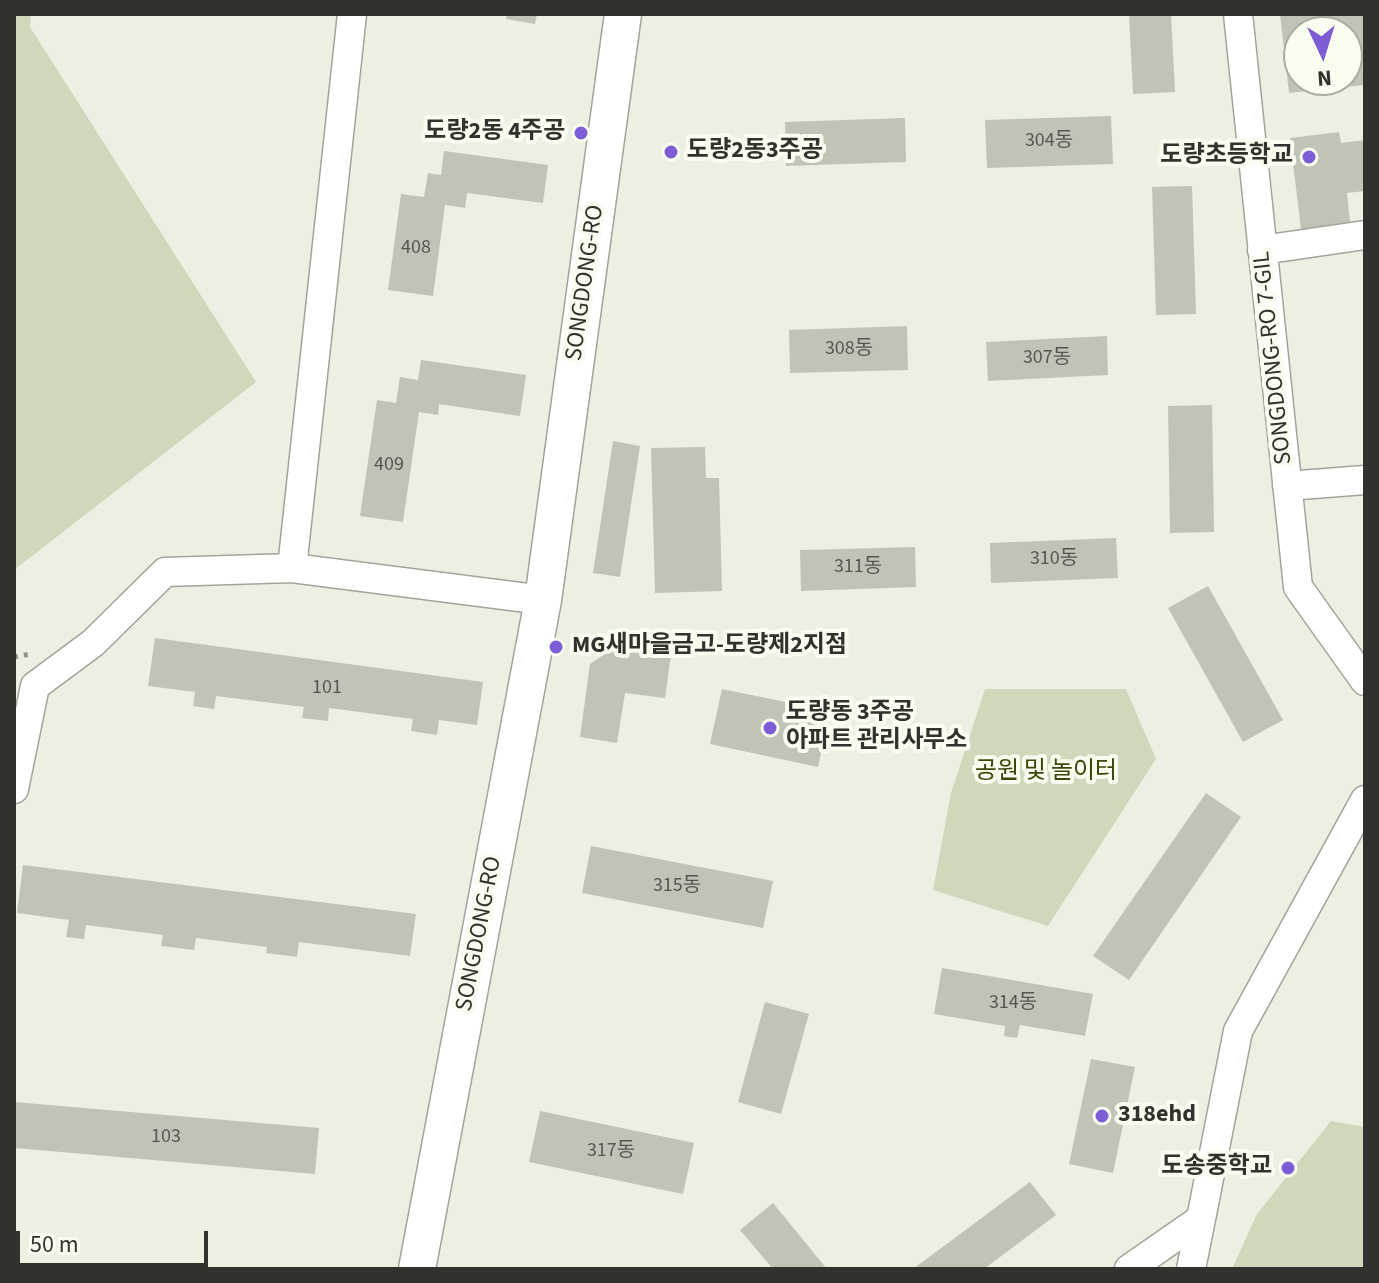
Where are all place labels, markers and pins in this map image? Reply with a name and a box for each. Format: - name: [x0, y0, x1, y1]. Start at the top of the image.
- place label: 도량2동 4주공: [424, 119, 565, 147]
- marker: 도량2동 4주공: [572, 124, 590, 142]
- place label: 도량2동3주공: [687, 138, 823, 166]
- marker: 도량2동3주공: [662, 143, 680, 161]
- place label: 도량초등학교: [1161, 143, 1293, 171]
- marker: 도량초등학교: [1300, 148, 1318, 166]
- place label: MG새마을금고-도량제2지점: [572, 633, 847, 661]
- marker: MG새마을금고-도량제2지점: [547, 638, 565, 656]
- place label: 도량동 3주공 아파트 관리사무소: [786, 700, 967, 756]
- marker: 도량동 3주공 아파트 관리사무소: [761, 719, 779, 737]
- place label: 318ehd: [1118, 1102, 1196, 1130]
- marker: 318ehd: [1093, 1107, 1111, 1125]
- place label: 도송중학교: [1162, 1154, 1272, 1182]
- marker: 도송중학교: [1279, 1159, 1297, 1177]

